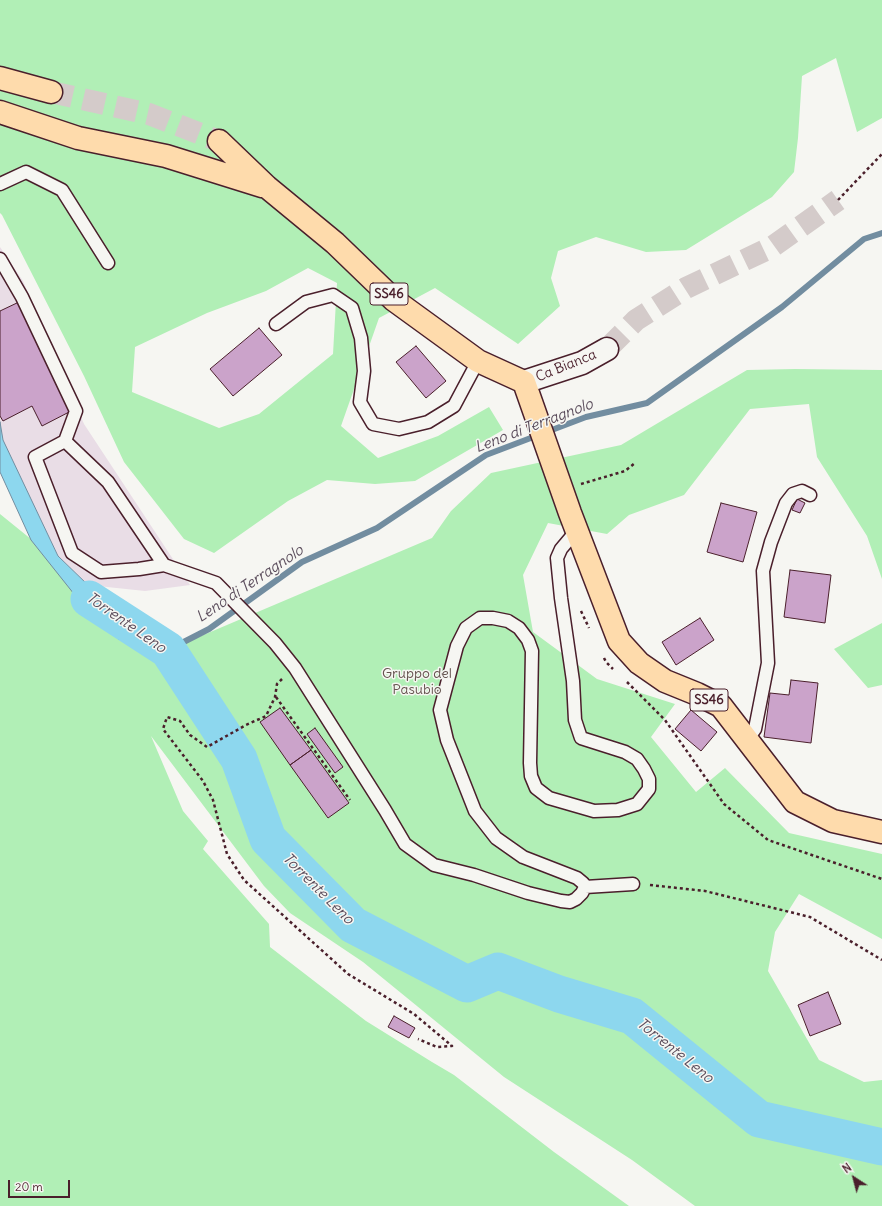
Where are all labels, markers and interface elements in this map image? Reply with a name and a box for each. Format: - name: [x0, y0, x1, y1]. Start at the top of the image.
- road number: SS46: [370, 283, 408, 305]
- street label: Ca Bianca: [533, 346, 599, 386]
- water label: Leno di Terragnolo: [472, 395, 596, 457]
- water label: Leno di Terragnolo: [193, 542, 307, 626]
- water label: Torrente Leno: [83, 589, 169, 657]
- park label: Gruppo del Pasubio: [382, 666, 452, 698]
- road number: SS46: [690, 689, 728, 711]
- water label: Torrente Leno: [279, 850, 357, 928]
- water label: Torrente Leno: [633, 1015, 717, 1087]
- north arrow: [834, 1158, 874, 1198]
- text: N: [840, 1160, 854, 1176]
- scale bar: [10, 1172, 72, 1198]
- text: 20 m: [15, 1179, 43, 1194]

